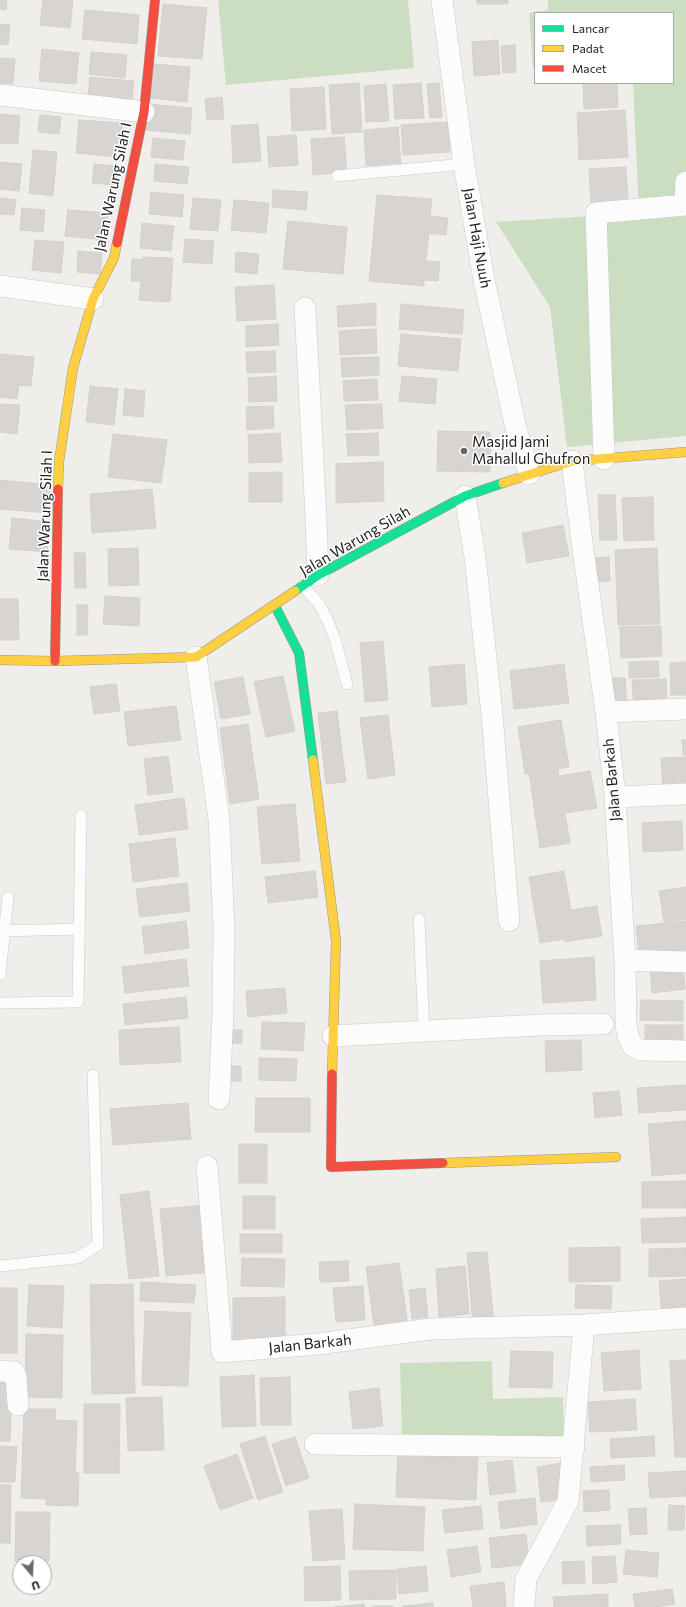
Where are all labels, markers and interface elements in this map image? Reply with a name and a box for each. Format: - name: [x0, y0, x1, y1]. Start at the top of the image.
- legend: [534, 12, 674, 84]
- text: Lancar: [572, 21, 609, 35]
- text: Padat: [572, 41, 604, 55]
- text: Macet: [572, 61, 607, 75]
- street label: Jalan Warung Silah I: [91, 121, 135, 253]
- street label: Jalan Haji Nuuh: [459, 186, 495, 290]
- place label: Masjid Jami Mahallul Ghufron: [472, 433, 590, 468]
- marker: Masjid Jami Mahallul Ghufron: [459, 446, 469, 456]
- street label: Jalan Warung Silah I: [34, 450, 56, 582]
- street label: Jalan Warung Silah: [297, 502, 413, 580]
- street label: Jalan Barkah: [599, 738, 625, 822]
- street label: Jalan Barkah: [268, 1331, 352, 1357]
- north arrow: [12, 1555, 52, 1595]
- text: U: [30, 1578, 42, 1593]

